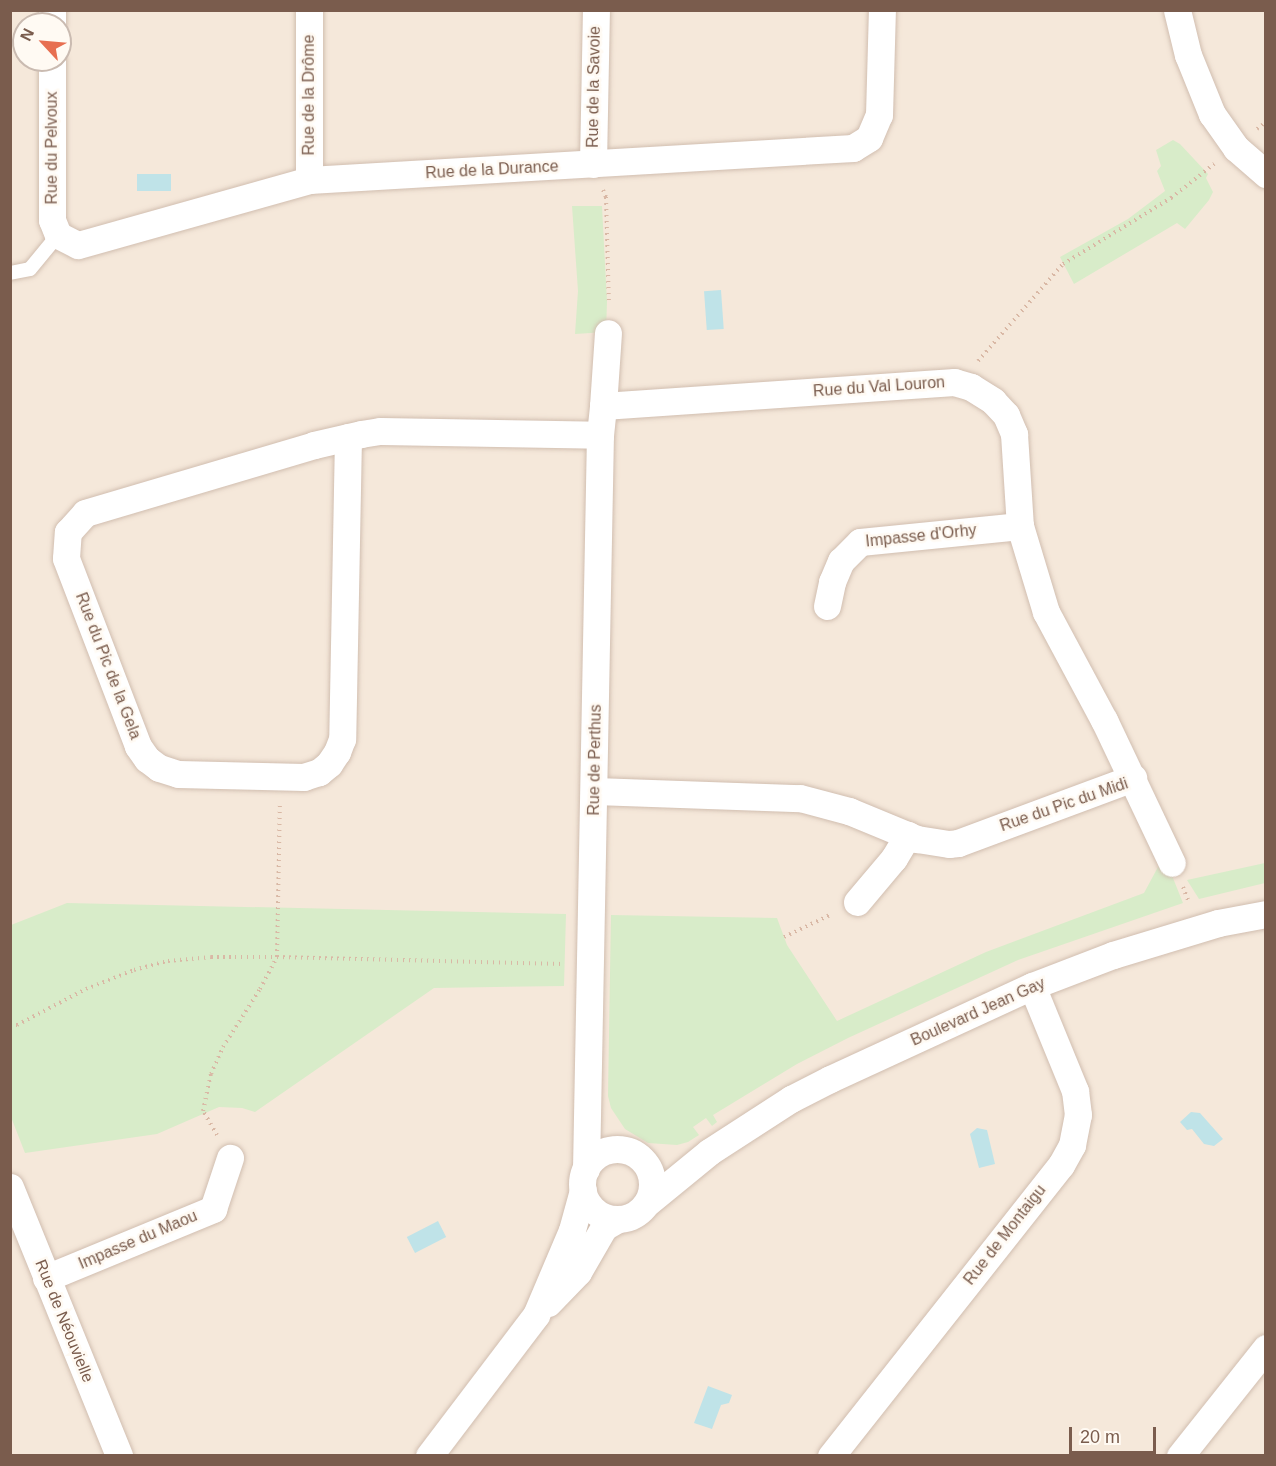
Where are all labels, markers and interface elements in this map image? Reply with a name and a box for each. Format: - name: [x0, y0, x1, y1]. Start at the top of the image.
- north arrow: [12, 12, 72, 72]
- text: N: [17, 26, 37, 44]
- street label: Rue de la Savoie: [583, 26, 605, 148]
- street label: Rue de la Drôme: [299, 35, 319, 155]
- street label: Rue du Pelvoux: [42, 92, 62, 204]
- street label: Rue de la Durance: [425, 157, 559, 183]
- street label: Rue du Val Louron: [812, 373, 946, 401]
- street label: Impasse d'Orhy: [865, 521, 977, 551]
- street label: Rue du Pic de la Gela: [71, 590, 145, 742]
- street label: Rue de Perthus: [584, 704, 606, 816]
- street label: Rue du Pic du Midi: [997, 774, 1131, 836]
- street label: Boulevard Jean Gay: [908, 974, 1048, 1050]
- street label: Rue de Montaigu: [960, 1181, 1050, 1289]
- street label: Impasse du Maou: [76, 1206, 200, 1274]
- street label: Rue de Néouvielle: [31, 1257, 97, 1385]
- scale bar: [1072, 1415, 1159, 1453]
- text: 20 m: [1080, 1427, 1120, 1447]

